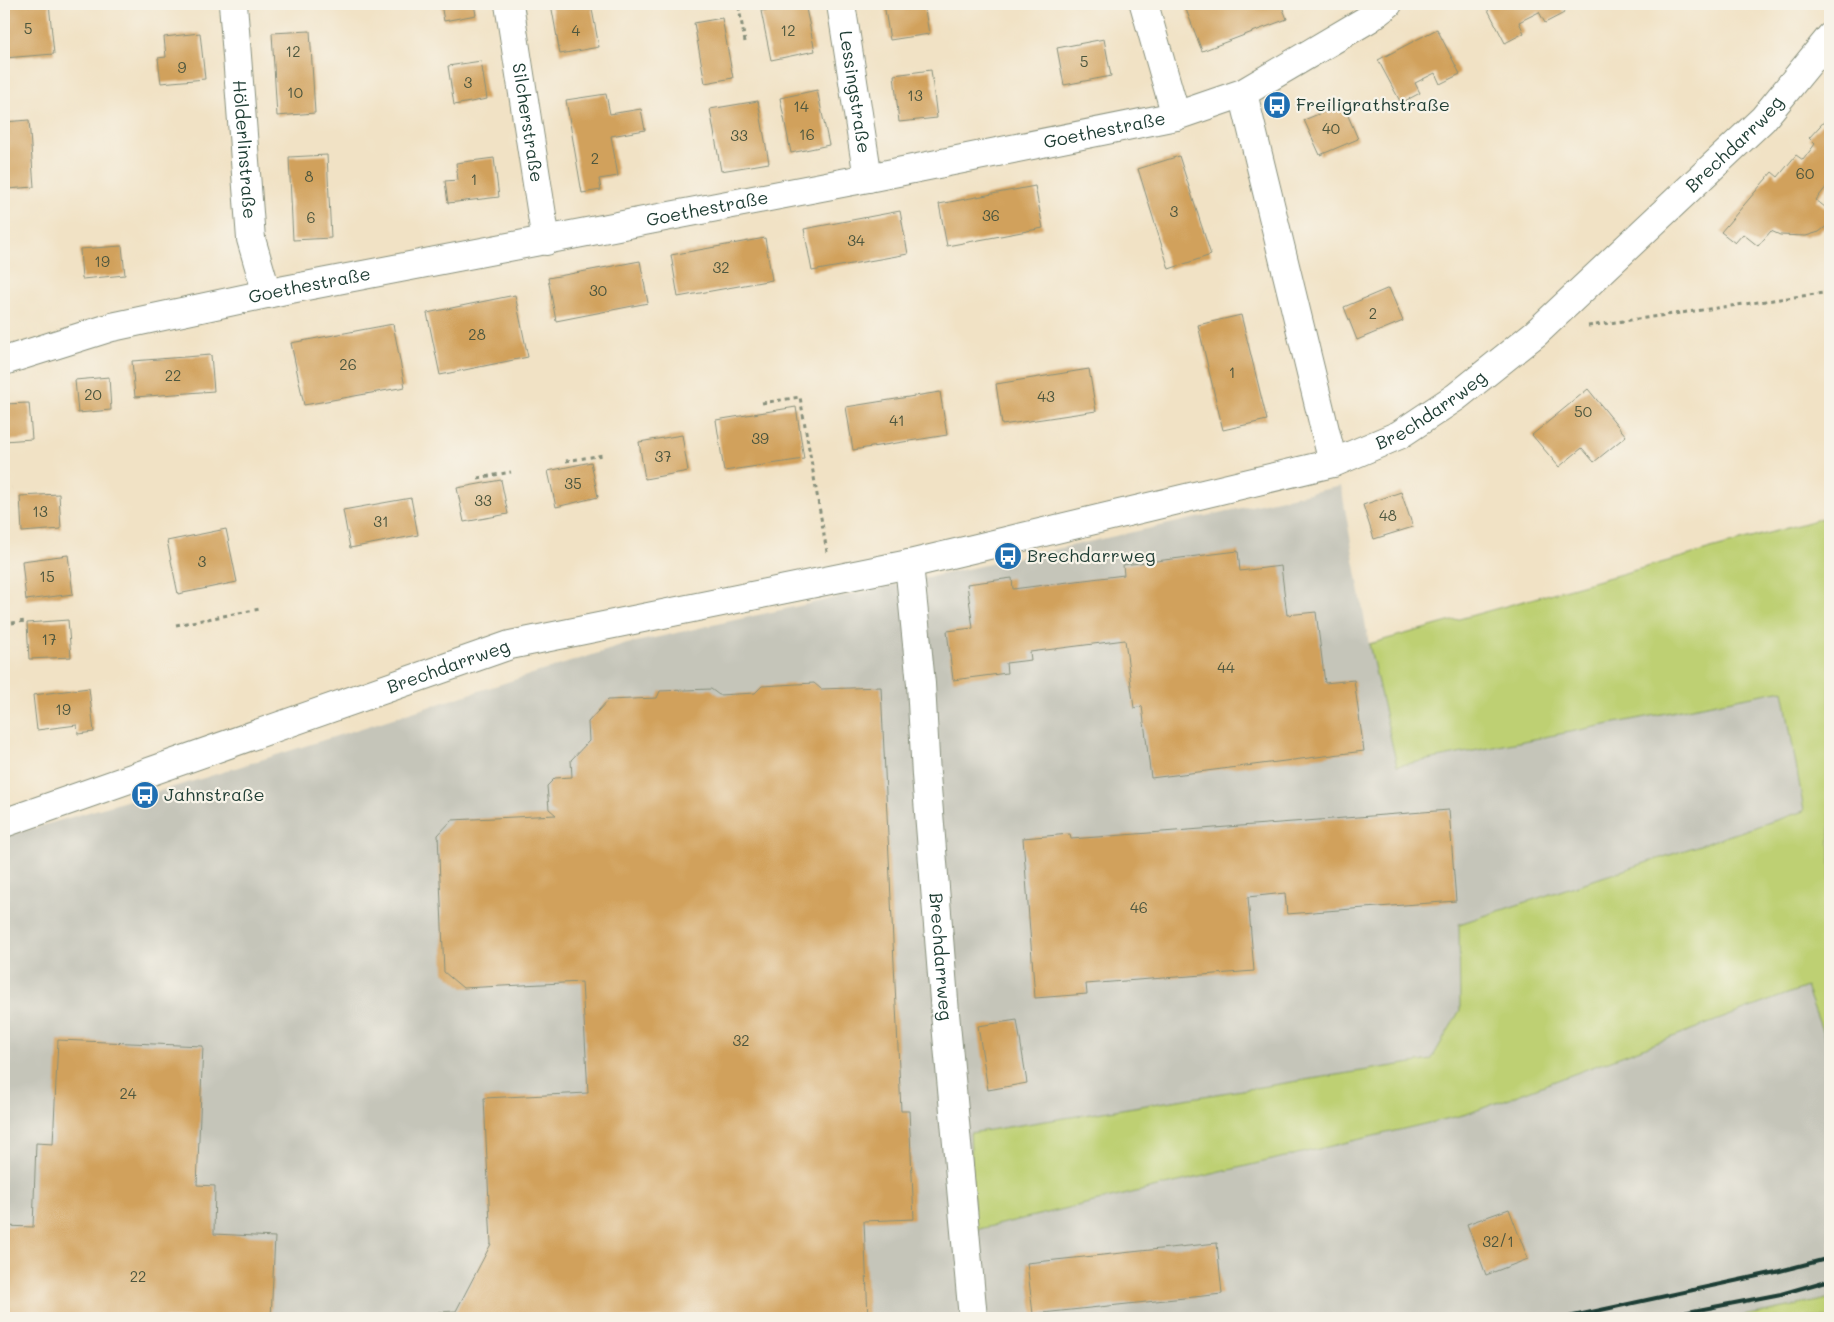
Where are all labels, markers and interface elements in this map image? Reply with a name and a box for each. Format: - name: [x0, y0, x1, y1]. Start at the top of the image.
- house number: 5: [24, 18, 32, 38]
- house number: 4: [572, 20, 581, 40]
- house number: 12: [780, 20, 796, 40]
- street label: Lessingstraße: [834, 29, 877, 155]
- house number: 12: [285, 41, 301, 61]
- house number: 5: [1080, 51, 1088, 71]
- house number: 9: [178, 57, 187, 77]
- street label: Silcherstraße: [507, 61, 550, 184]
- house number: 3: [464, 72, 473, 92]
- street label: Hölderlinstraße: [228, 79, 262, 220]
- house number: 10: [287, 82, 303, 102]
- house number: 13: [907, 85, 923, 105]
- bus stop icon: Freiligrathstraße: [1262, 90, 1292, 120]
- street label: Brechdarrweg: [1680, 90, 1788, 197]
- place label: Freiligrathstraße: [1296, 92, 1450, 116]
- house number: 14: [793, 96, 809, 116]
- street label: Goethestraße: [1041, 105, 1167, 153]
- house number: 40: [1322, 118, 1340, 138]
- house number: 16: [799, 124, 815, 144]
- house number: 33: [730, 125, 748, 145]
- house number: 2: [591, 148, 599, 168]
- house number: 60: [1796, 163, 1814, 183]
- house number: 8: [304, 166, 314, 186]
- house number: 1: [471, 169, 477, 189]
- street label: Goethestraße: [644, 184, 770, 231]
- house number: 3: [1170, 201, 1179, 221]
- house number: 36: [982, 205, 1000, 225]
- house number: 6: [306, 207, 316, 227]
- house number: 34: [847, 230, 865, 250]
- house number: 19: [94, 251, 110, 271]
- house number: 32: [712, 257, 730, 277]
- street label: Goethestraße: [246, 261, 372, 309]
- house number: 30: [589, 280, 607, 300]
- house number: 2: [1369, 303, 1377, 323]
- house number: 28: [468, 324, 486, 344]
- house number: 26: [339, 354, 357, 374]
- house number: 1: [1229, 362, 1235, 382]
- house number: 22: [165, 365, 181, 385]
- street label: Brechdarrweg: [1372, 365, 1491, 455]
- house number: 20: [84, 384, 102, 404]
- house number: 43: [1037, 386, 1055, 406]
- house number: 50: [1574, 401, 1592, 421]
- house number: 41: [889, 410, 905, 430]
- house number: 39: [751, 428, 769, 448]
- house number: 37: [654, 446, 672, 466]
- house number: 35: [564, 473, 582, 493]
- house number: 33: [474, 490, 492, 510]
- house number: 13: [32, 501, 48, 521]
- house number: 48: [1379, 505, 1397, 525]
- house number: 31: [373, 511, 389, 531]
- bus stop icon: Brechdarrweg: [993, 541, 1023, 571]
- place label: Brechdarrweg: [1027, 543, 1155, 567]
- house number: 3: [198, 551, 207, 571]
- house number: 15: [39, 566, 55, 586]
- house number: 17: [41, 629, 57, 649]
- street label: Brechdarrweg: [383, 633, 513, 698]
- house number: 44: [1217, 657, 1235, 677]
- house number: 19: [55, 699, 71, 719]
- bus stop icon: Jahnstraße: [130, 780, 160, 810]
- place label: Jahnstraße: [164, 782, 265, 806]
- street label: Brechdarrweg: [924, 892, 959, 1022]
- house number: 46: [1130, 897, 1148, 917]
- house number: 32: [732, 1030, 750, 1050]
- house number: 24: [119, 1083, 137, 1103]
- house number: 32/1: [1482, 1231, 1514, 1251]
- house number: 22: [130, 1266, 146, 1286]

